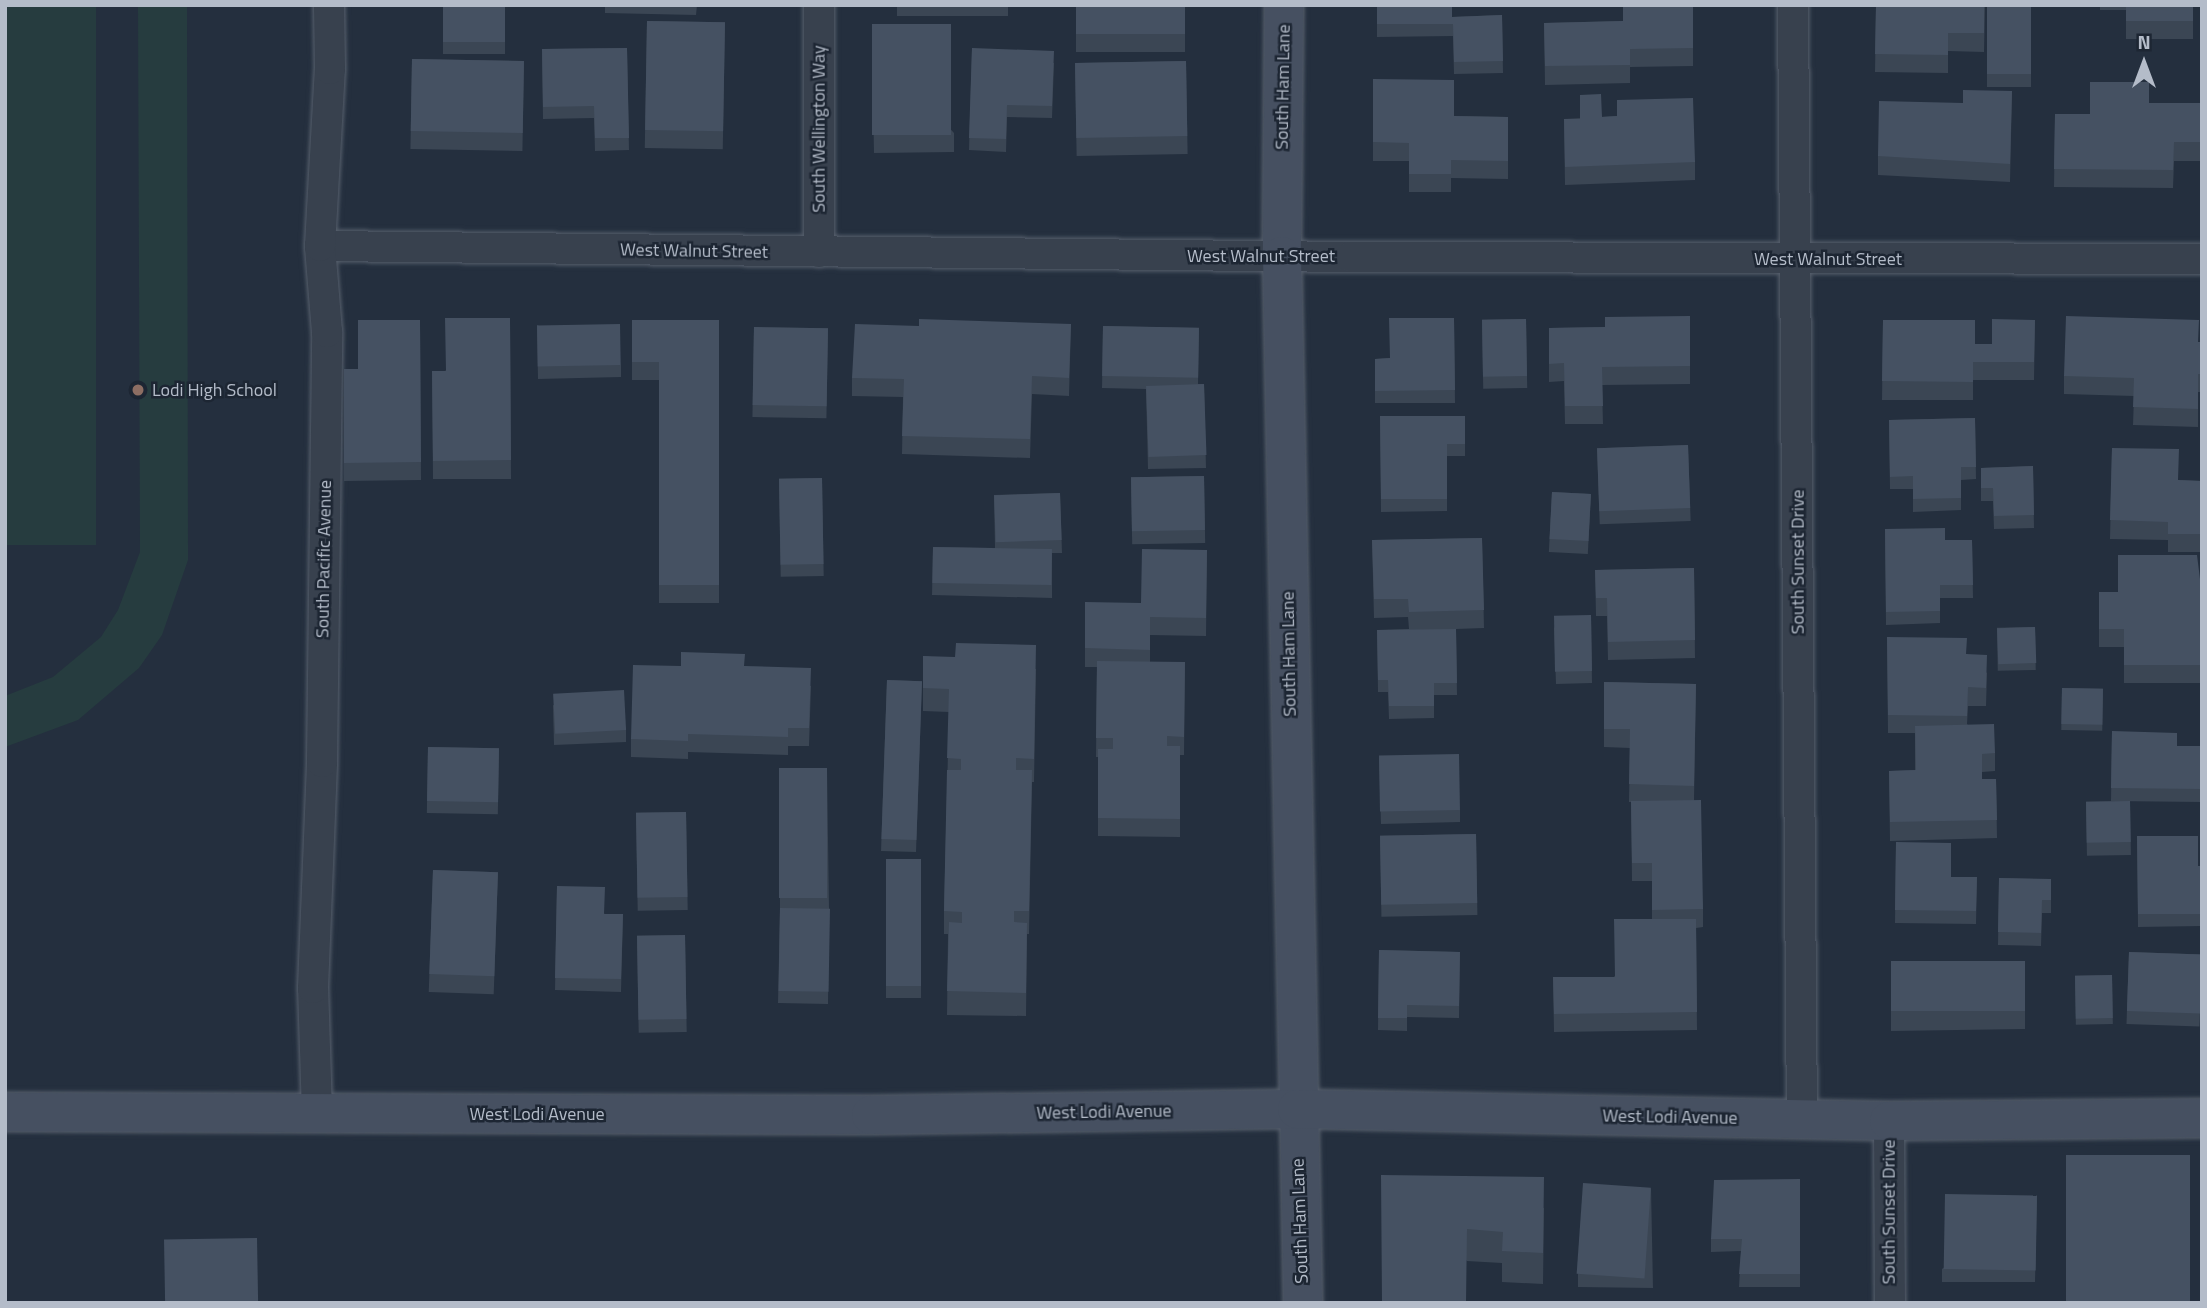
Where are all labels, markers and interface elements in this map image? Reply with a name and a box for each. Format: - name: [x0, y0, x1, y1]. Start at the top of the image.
- street label: South Ham Lane: [1271, 24, 1295, 150]
- text: N: [2137, 27, 2151, 56]
- north arrow: [2109, 28, 2179, 98]
- street label: South Wellington Way: [808, 45, 830, 213]
- street label: West Walnut Street: [620, 239, 768, 263]
- street label: West Walnut Street: [1187, 245, 1335, 267]
- street label: West Walnut Street: [1754, 248, 1902, 270]
- place label: Lodi High School: [152, 379, 277, 401]
- marker: Lodi High School: [130, 382, 146, 398]
- street label: South Pacific Avenue: [312, 480, 336, 638]
- street label: South Sunset Drive: [1787, 490, 1809, 634]
- street label: South Ham Lane: [1277, 591, 1301, 717]
- street label: West Lodi Avenue: [1036, 1100, 1172, 1124]
- street label: West Lodi Avenue: [469, 1103, 605, 1125]
- street label: West Lodi Avenue: [1602, 1105, 1738, 1129]
- street label: South Sunset Drive: [1878, 1140, 1900, 1284]
- street label: South Ham Lane: [1287, 1158, 1313, 1284]

